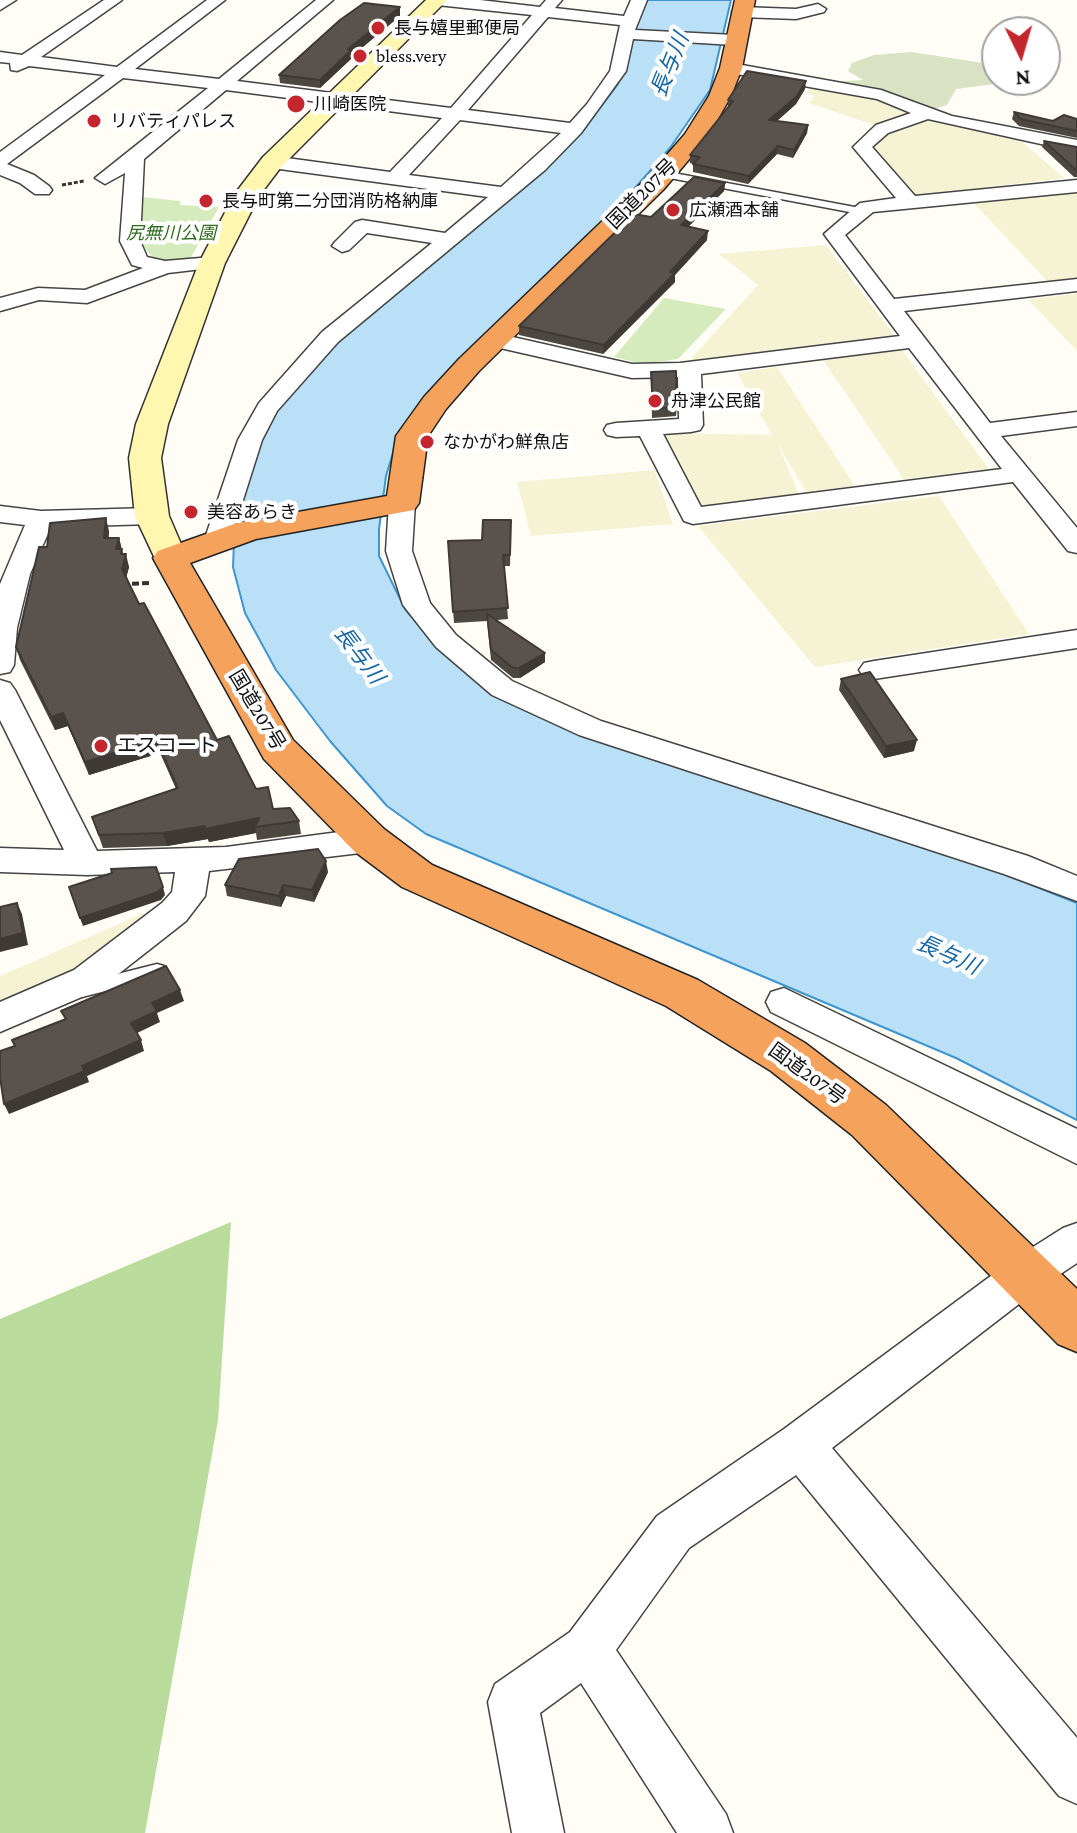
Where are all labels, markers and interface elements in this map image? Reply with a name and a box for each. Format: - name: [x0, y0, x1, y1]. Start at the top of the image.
- north arrow: [981, 16, 1061, 96]
- place label: 長与嬉里郵便局: [394, 17, 520, 39]
- marker: 長与嬉里郵便局: [369, 19, 387, 37]
- water label: 長与川: [645, 29, 695, 101]
- place label: bless.very: [376, 45, 446, 67]
- marker: bless.very: [351, 47, 369, 65]
- text: N: [1014, 65, 1032, 92]
- marker: 川崎医院: [285, 93, 307, 115]
- place label: 川崎医院: [314, 93, 386, 115]
- place label: リバティパレス: [110, 110, 236, 132]
- marker: リバティパレス: [85, 112, 103, 130]
- street label: 国道207号: [602, 154, 682, 234]
- place label: 長与町第二分団消防格納庫: [222, 190, 438, 212]
- marker: 長与町第二分団消防格納庫: [197, 192, 215, 210]
- place label: 広瀬酒本舗: [689, 199, 779, 221]
- marker: 広瀬酒本舗: [664, 201, 682, 219]
- park label: 尻無川公園: [126, 222, 216, 244]
- place label: 舟津公民館: [671, 390, 761, 412]
- marker: 舟津公民館: [646, 392, 664, 410]
- place label: なかがわ鮮魚店: [443, 431, 569, 453]
- marker: なかがわ鮮魚店: [418, 433, 436, 451]
- place label: 美容あらき: [207, 501, 297, 523]
- marker: 美容あらき: [182, 503, 200, 521]
- water label: 長与川: [329, 621, 389, 689]
- street label: 国道207号: [224, 665, 290, 755]
- place label: エスコート: [117, 734, 217, 758]
- marker: エスコート: [92, 737, 110, 755]
- water label: 長与川: [912, 930, 984, 980]
- street label: 国道207号: [764, 1038, 850, 1110]

